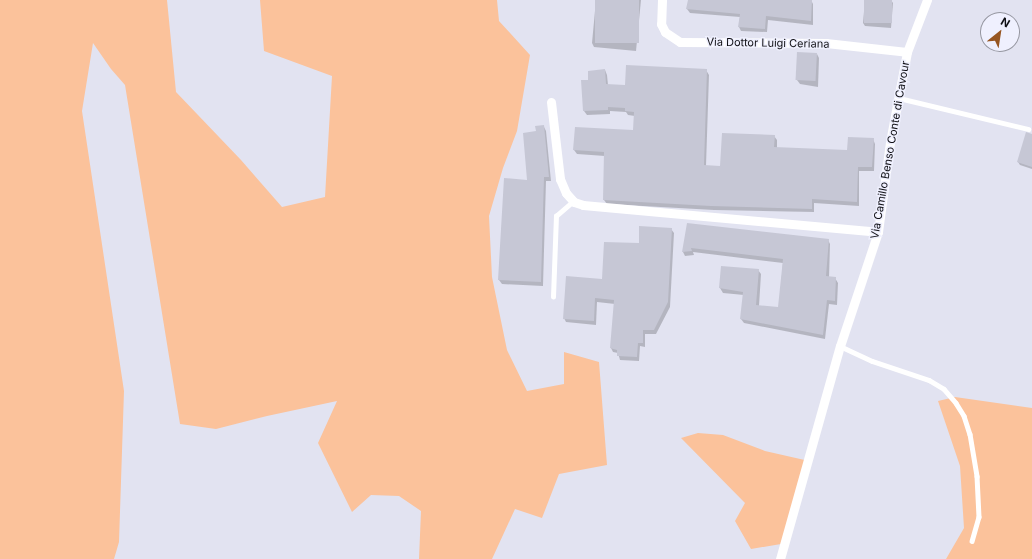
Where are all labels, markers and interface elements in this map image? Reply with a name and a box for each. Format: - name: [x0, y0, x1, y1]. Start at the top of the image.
- north arrow: [980, 12, 1020, 52]
- text: N: [998, 14, 1013, 31]
- street label: Via Dottor Luigi Ceriana: [706, 35, 830, 51]
- street label: Via Camillo Benso Conte di Cavour: [868, 60, 912, 240]

